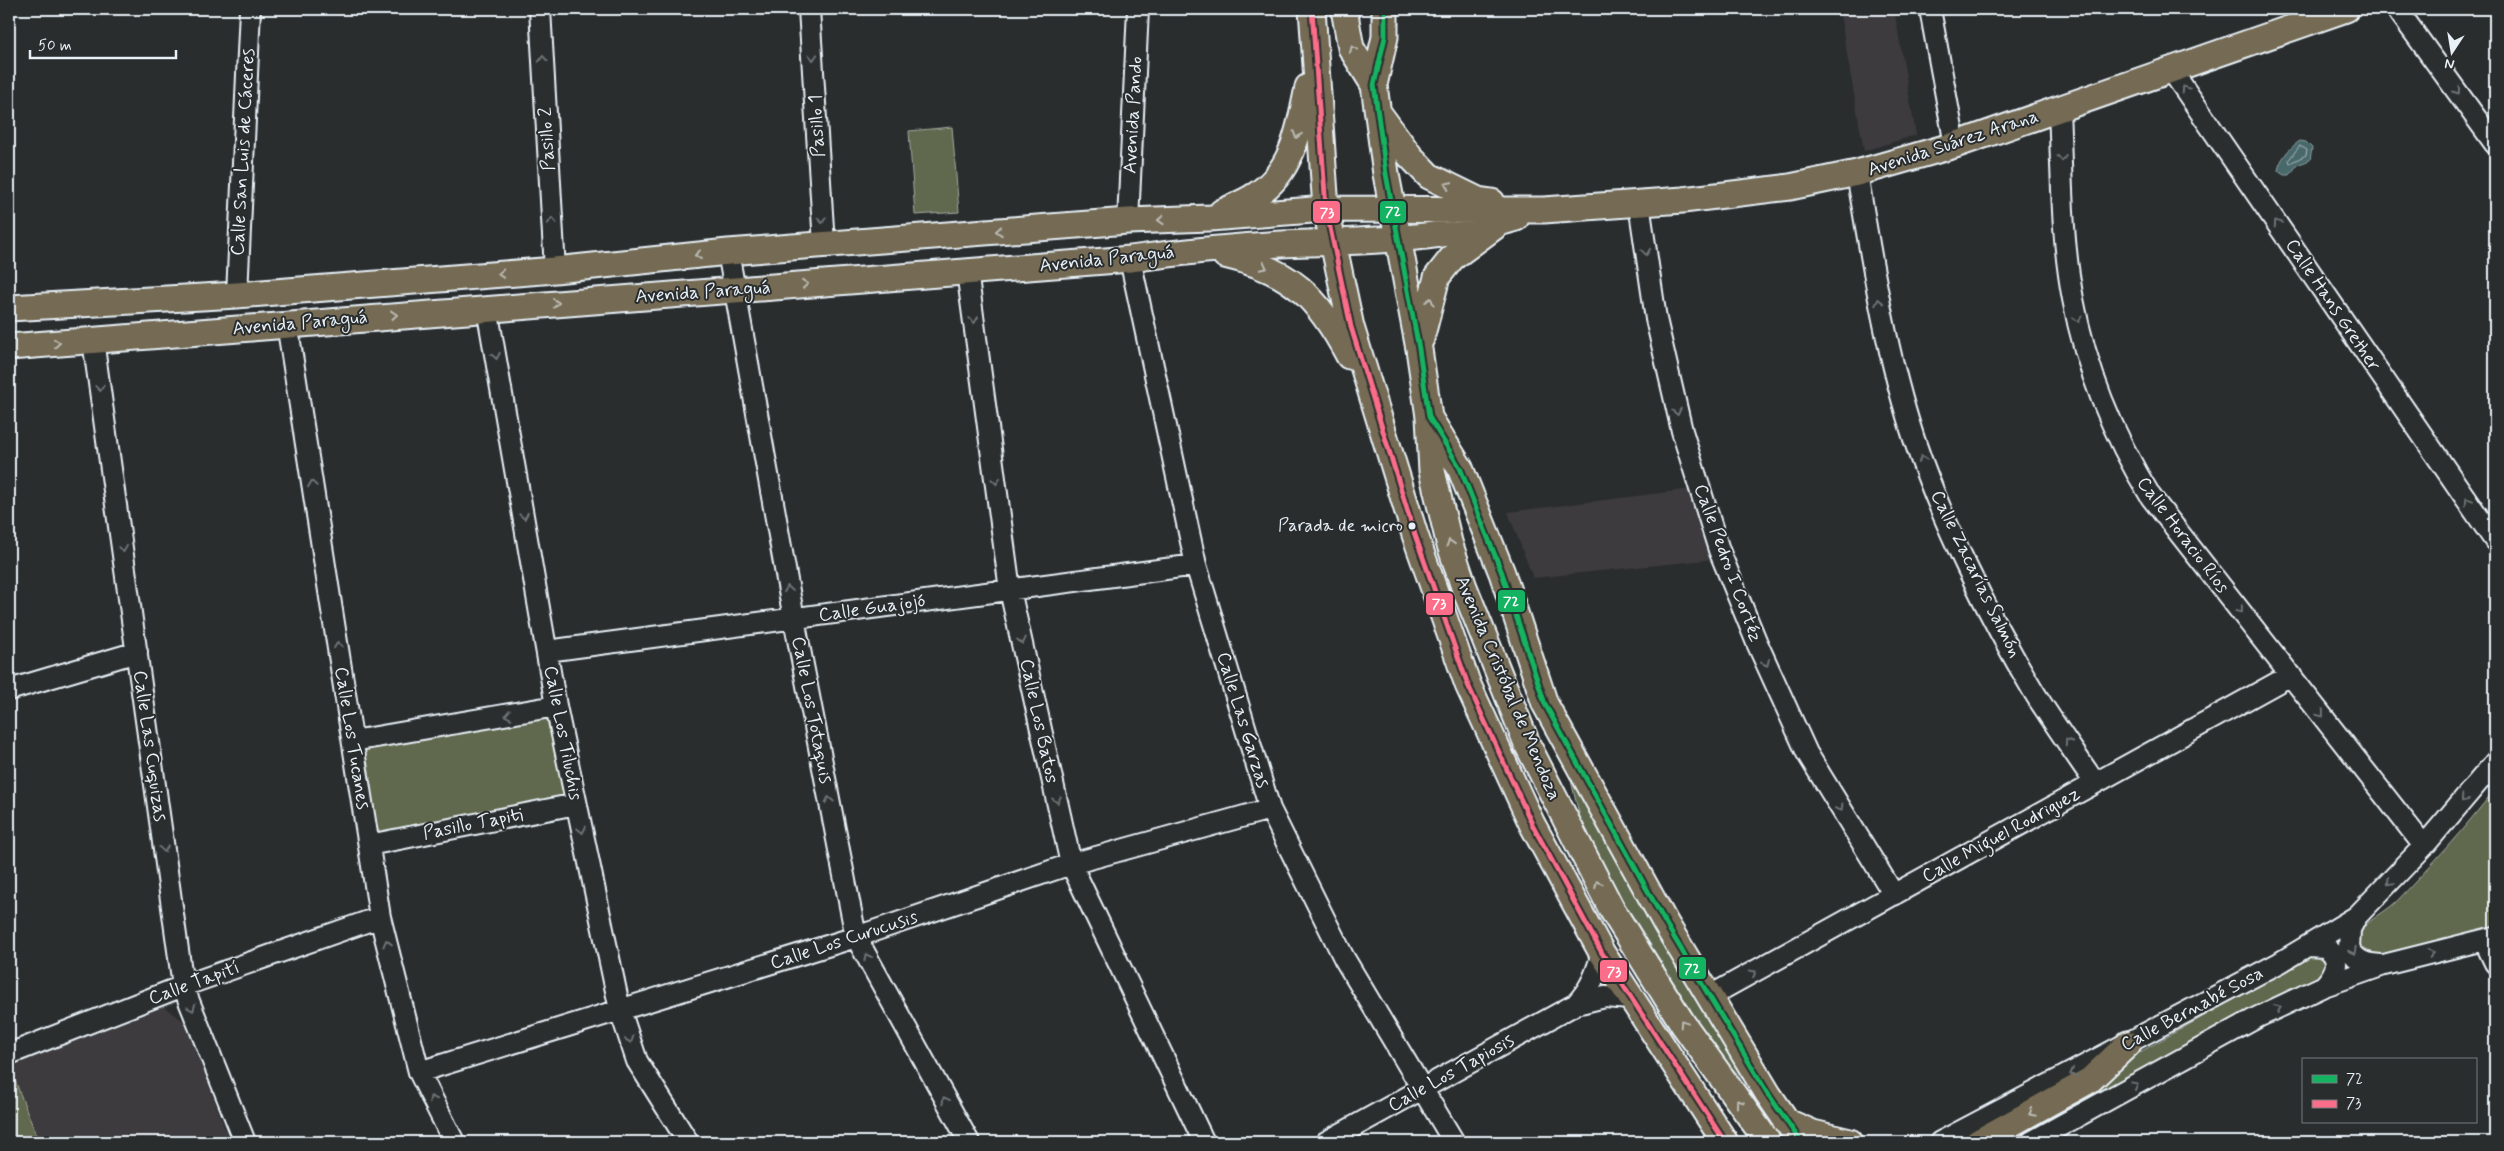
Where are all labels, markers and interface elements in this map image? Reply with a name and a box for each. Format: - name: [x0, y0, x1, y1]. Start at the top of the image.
- scale bar: [30, 28, 176, 60]
- north arrow: [2426, 28, 2476, 78]
- text: 50 m: [38, 36, 72, 56]
- one-way arrow: [1349, 45, 1360, 54]
- street label: Calle San Luis de Cáceres: [225, 48, 261, 256]
- one-way arrow: [807, 54, 818, 62]
- text: N: [2443, 54, 2456, 74]
- one-way arrow: [537, 55, 548, 63]
- street label: Avenida Pando: [1117, 56, 1149, 174]
- one-way arrow: [2181, 85, 2191, 94]
- one-way arrow: [2451, 85, 2459, 94]
- street label: Pasillo 1: [803, 94, 831, 158]
- street label: Avenida Suárez Arana: [1864, 104, 2042, 182]
- street label: Pasillo 2: [533, 107, 561, 171]
- one-way arrow: [1293, 130, 1303, 138]
- one-way arrow: [2056, 154, 2067, 162]
- one-way arrow: [1444, 181, 1453, 191]
- line badge: 73: [1312, 200, 1341, 224]
- line badge: 72: [1379, 200, 1407, 224]
- text: 72: [1385, 203, 1401, 221]
- text: 73: [1320, 204, 1334, 222]
- one-way arrow: [1157, 215, 1165, 225]
- one-way arrow: [817, 216, 828, 224]
- one-way arrow: [547, 217, 558, 225]
- one-way arrow: [2273, 219, 2283, 228]
- one-way arrow: [995, 225, 1003, 236]
- street label: Calle Hans Grether: [2279, 234, 2387, 376]
- street label: Avenida Paraguá: [1038, 239, 1176, 281]
- one-way arrow: [693, 249, 701, 260]
- one-way arrow: [1640, 249, 1651, 257]
- one-way arrow: [1259, 261, 1268, 271]
- one-way arrow: [497, 268, 505, 279]
- street label: Avenida Paraguá: [634, 275, 772, 311]
- one-way arrow: [801, 279, 809, 290]
- one-way arrow: [552, 297, 560, 308]
- one-way arrow: [1425, 298, 1435, 306]
- one-way arrow: [1874, 298, 1885, 307]
- street label: Avenida Paraguá: [231, 305, 369, 343]
- one-way arrow: [390, 310, 398, 321]
- one-way arrow: [2072, 315, 2083, 324]
- one-way arrow: [968, 316, 979, 324]
- one-way arrow: [54, 337, 62, 348]
- one-way arrow: [490, 351, 500, 360]
- one-way arrow: [94, 384, 104, 393]
- one-way arrow: [1671, 407, 1682, 416]
- one-way arrow: [1918, 455, 1928, 463]
- street label: Calle Horacio Ríos: [2131, 472, 2235, 599]
- one-way arrow: [990, 476, 1000, 485]
- one-way arrow: [308, 480, 318, 489]
- street label: Calle Pedro I Cortéz: [1688, 481, 1768, 645]
- street label: Calle Zacarías Salmón: [1925, 486, 2027, 662]
- one-way arrow: [2465, 497, 2474, 507]
- one-way arrow: [518, 511, 528, 520]
- place label: Parada de micro: [1278, 514, 1403, 538]
- marker: Parada de micro: [1407, 521, 1417, 531]
- one-way arrow: [1445, 539, 1455, 548]
- one-way arrow: [117, 545, 127, 553]
- street label: Avenida Cristóbal de Mendoza: [1449, 572, 1567, 804]
- one-way arrow: [784, 585, 794, 593]
- street label: Calle Guajojó: [817, 588, 927, 629]
- line badge: 72: [1497, 589, 1526, 613]
- line badge: 73: [1425, 592, 1454, 616]
- text: 72: [1503, 593, 1519, 611]
- text: 73: [1432, 595, 1446, 613]
- one-way arrow: [2235, 604, 2243, 613]
- street label: Calle Los Totaquis: [785, 634, 839, 786]
- one-way arrow: [1016, 637, 1027, 645]
- one-way arrow: [333, 641, 343, 649]
- street label: Calle Las Garzas: [1210, 649, 1276, 791]
- street label: Calle Los Batos: [1014, 656, 1064, 786]
- one-way arrow: [1760, 658, 1771, 667]
- street label: Calle Los Tiluchis: [538, 664, 588, 803]
- street label: Calle Los Tucanes: [328, 665, 376, 811]
- street label: Calle Las Cuquizas: [127, 669, 173, 823]
- one-way arrow: [2316, 708, 2324, 717]
- one-way arrow: [503, 709, 512, 719]
- one-way arrow: [2065, 739, 2074, 748]
- street label: Calle Miguel Rodriguez: [1917, 781, 2086, 892]
- one-way arrow: [2460, 793, 2469, 802]
- one-way arrow: [1051, 795, 1061, 804]
- one-way arrow: [824, 796, 835, 805]
- street label: Pasillo Tapiti: [421, 802, 525, 846]
- one-way arrow: [1834, 802, 1844, 811]
- one-way arrow: [576, 826, 587, 835]
- one-way arrow: [159, 844, 169, 853]
- one-way arrow: [2387, 876, 2396, 885]
- one-way arrow: [1595, 880, 1605, 889]
- street label: Calle Los Curucusis: [767, 904, 922, 976]
- one-way arrow: [382, 940, 392, 948]
- one-way arrow: [2347, 945, 2357, 954]
- one-way arrow: [2426, 948, 2435, 959]
- one-way arrow: [863, 954, 873, 963]
- street label: Calle Tapití: [145, 955, 243, 1011]
- line badge: 72: [1678, 956, 1707, 980]
- line badge: 73: [1599, 959, 1628, 983]
- text: 72: [1684, 960, 1700, 978]
- street label: Calle Bernabé Sosa: [2116, 961, 2268, 1057]
- text: 73: [1607, 963, 1621, 981]
- one-way arrow: [1748, 969, 1757, 979]
- one-way arrow: [186, 1003, 196, 1012]
- one-way arrow: [2273, 1003, 2282, 1014]
- one-way arrow: [1680, 1019, 1689, 1028]
- street label: Calle Los Tapiosis: [1383, 1028, 1519, 1118]
- one-way arrow: [624, 1035, 634, 1043]
- legend: [2302, 1058, 2476, 1124]
- one-way arrow: [2069, 1067, 2078, 1077]
- text: 72: [2346, 1070, 2363, 1090]
- one-way arrow: [2130, 1081, 2139, 1091]
- text: 73: [2346, 1094, 2361, 1114]
- one-way arrow: [428, 1095, 438, 1104]
- one-way arrow: [942, 1096, 952, 1105]
- one-way arrow: [1736, 1099, 1746, 1108]
- one-way arrow: [2029, 1107, 2038, 1117]

